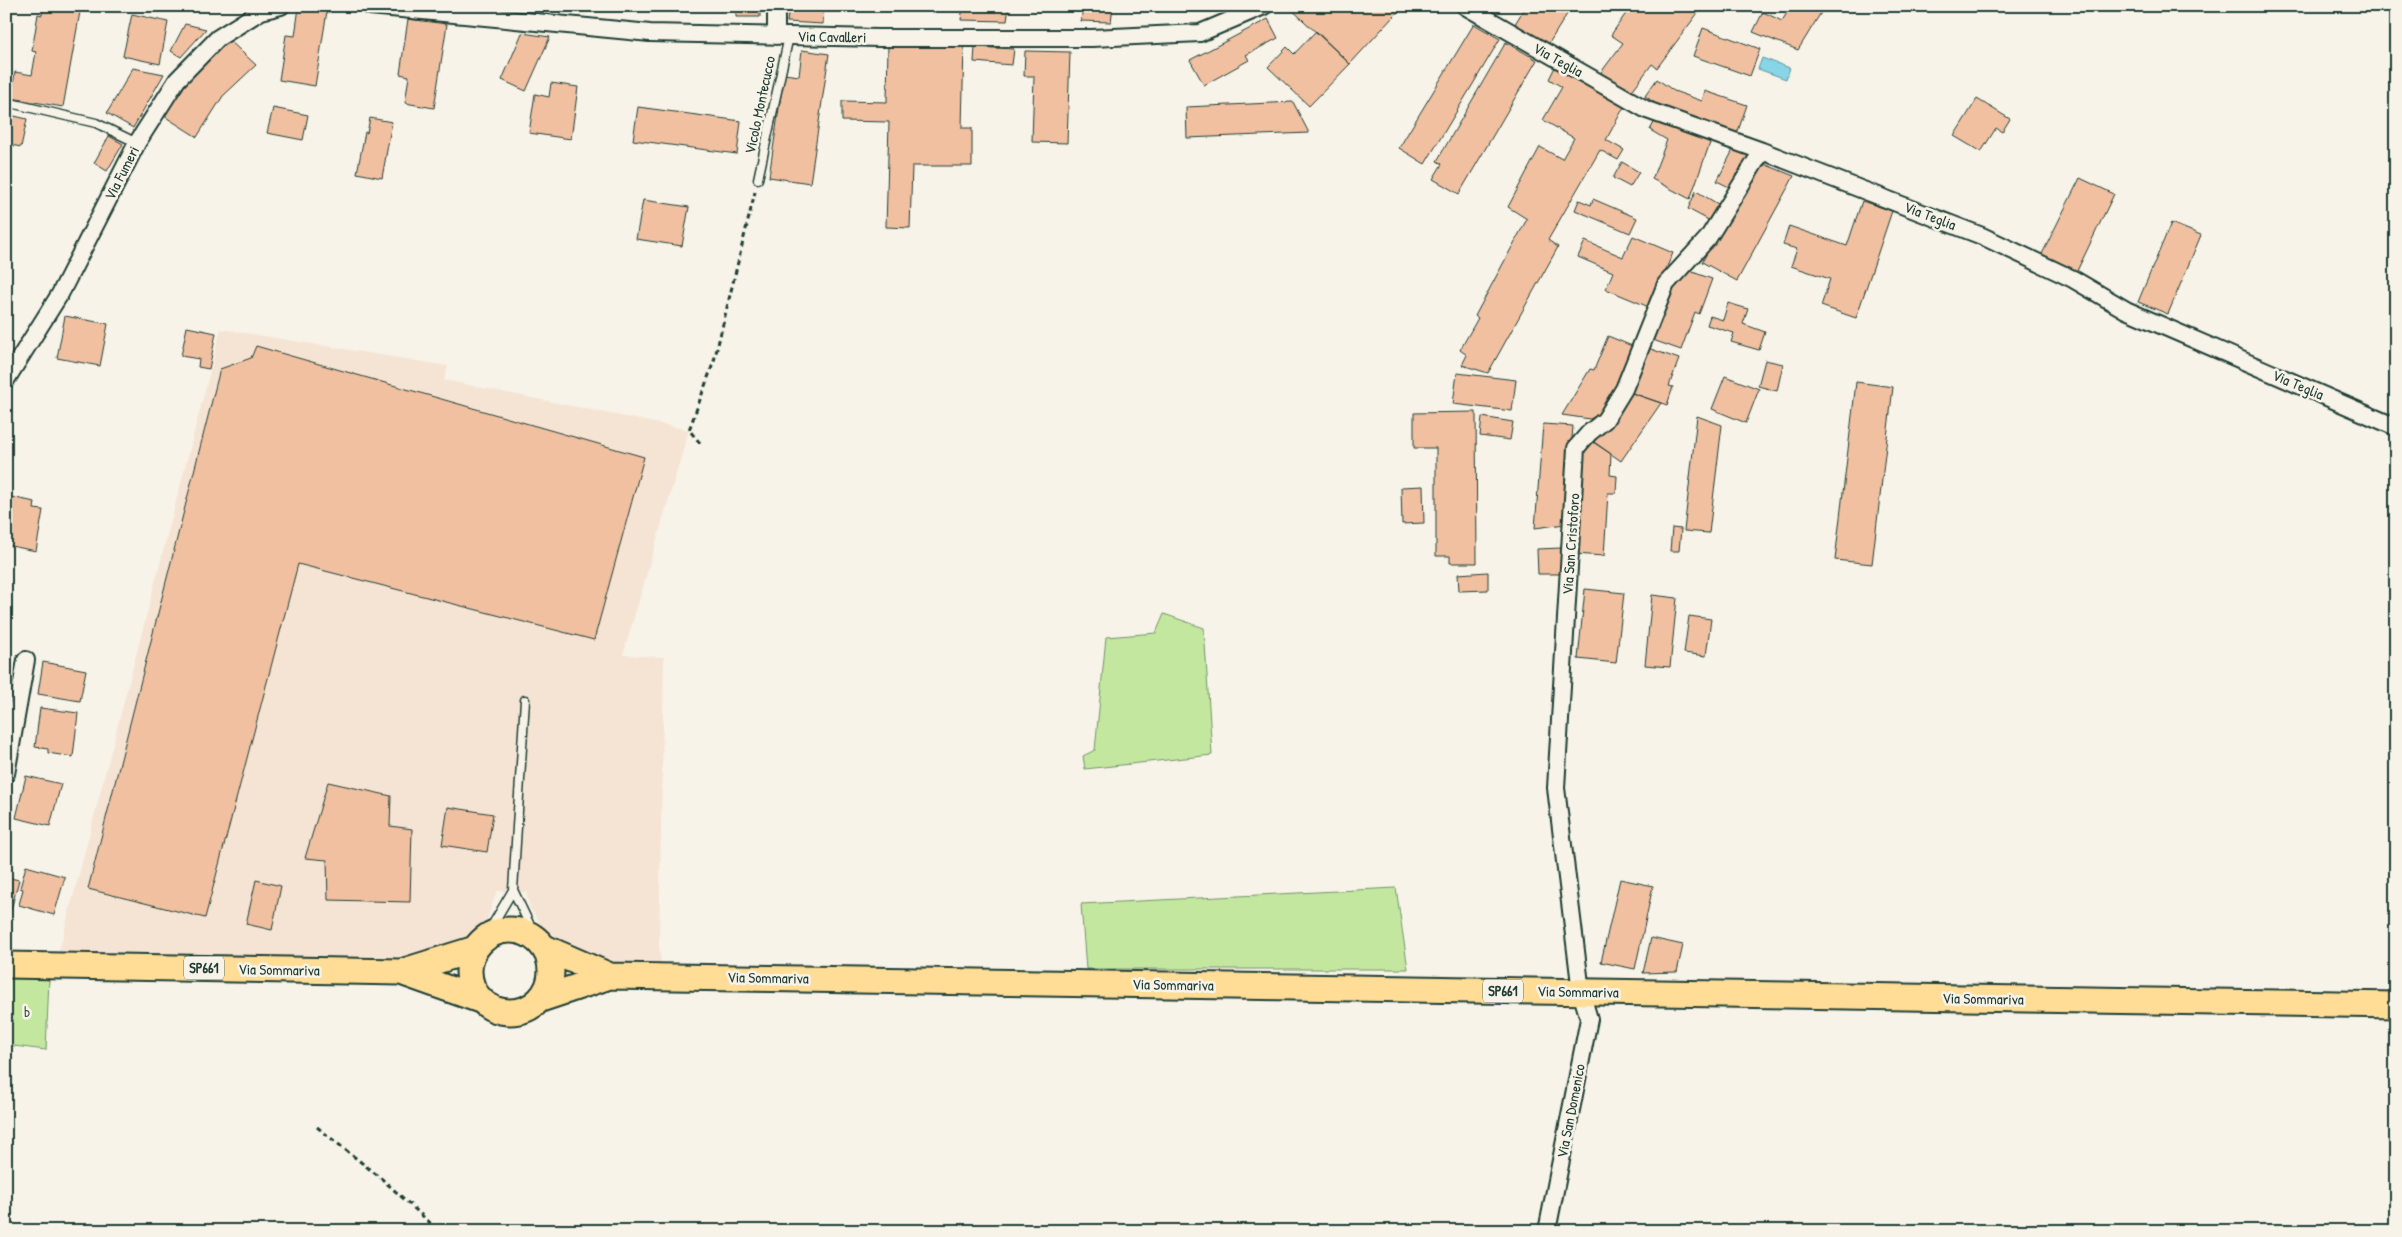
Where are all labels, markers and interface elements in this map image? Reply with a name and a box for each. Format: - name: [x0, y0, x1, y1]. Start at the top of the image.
- street label: Via Cavalleri: [797, 25, 867, 48]
- street label: Via Teglia: [1530, 37, 1587, 82]
- street label: Vicolo Montecucco: [739, 54, 780, 156]
- street label: Via Fumeri: [99, 142, 144, 203]
- street label: Via Teglia: [1901, 196, 1959, 235]
- street label: Via Teglia: [2269, 364, 2327, 405]
- street label: Via San Cristoforo: [1556, 493, 1585, 595]
- road number: SP661: [184, 956, 224, 980]
- street label: Via Sommariva: [238, 958, 320, 981]
- street label: Via Sommariva: [727, 966, 809, 989]
- street label: Via Sommariva: [1132, 973, 1214, 996]
- road number: SP661: [1483, 979, 1523, 1002]
- street label: Via Sommariva: [1537, 980, 1619, 1003]
- street label: Via Sommariva: [1942, 987, 2024, 1010]
- park label: b: [24, 1001, 30, 1022]
- street label: Via San Domenico: [1551, 1062, 1590, 1160]

